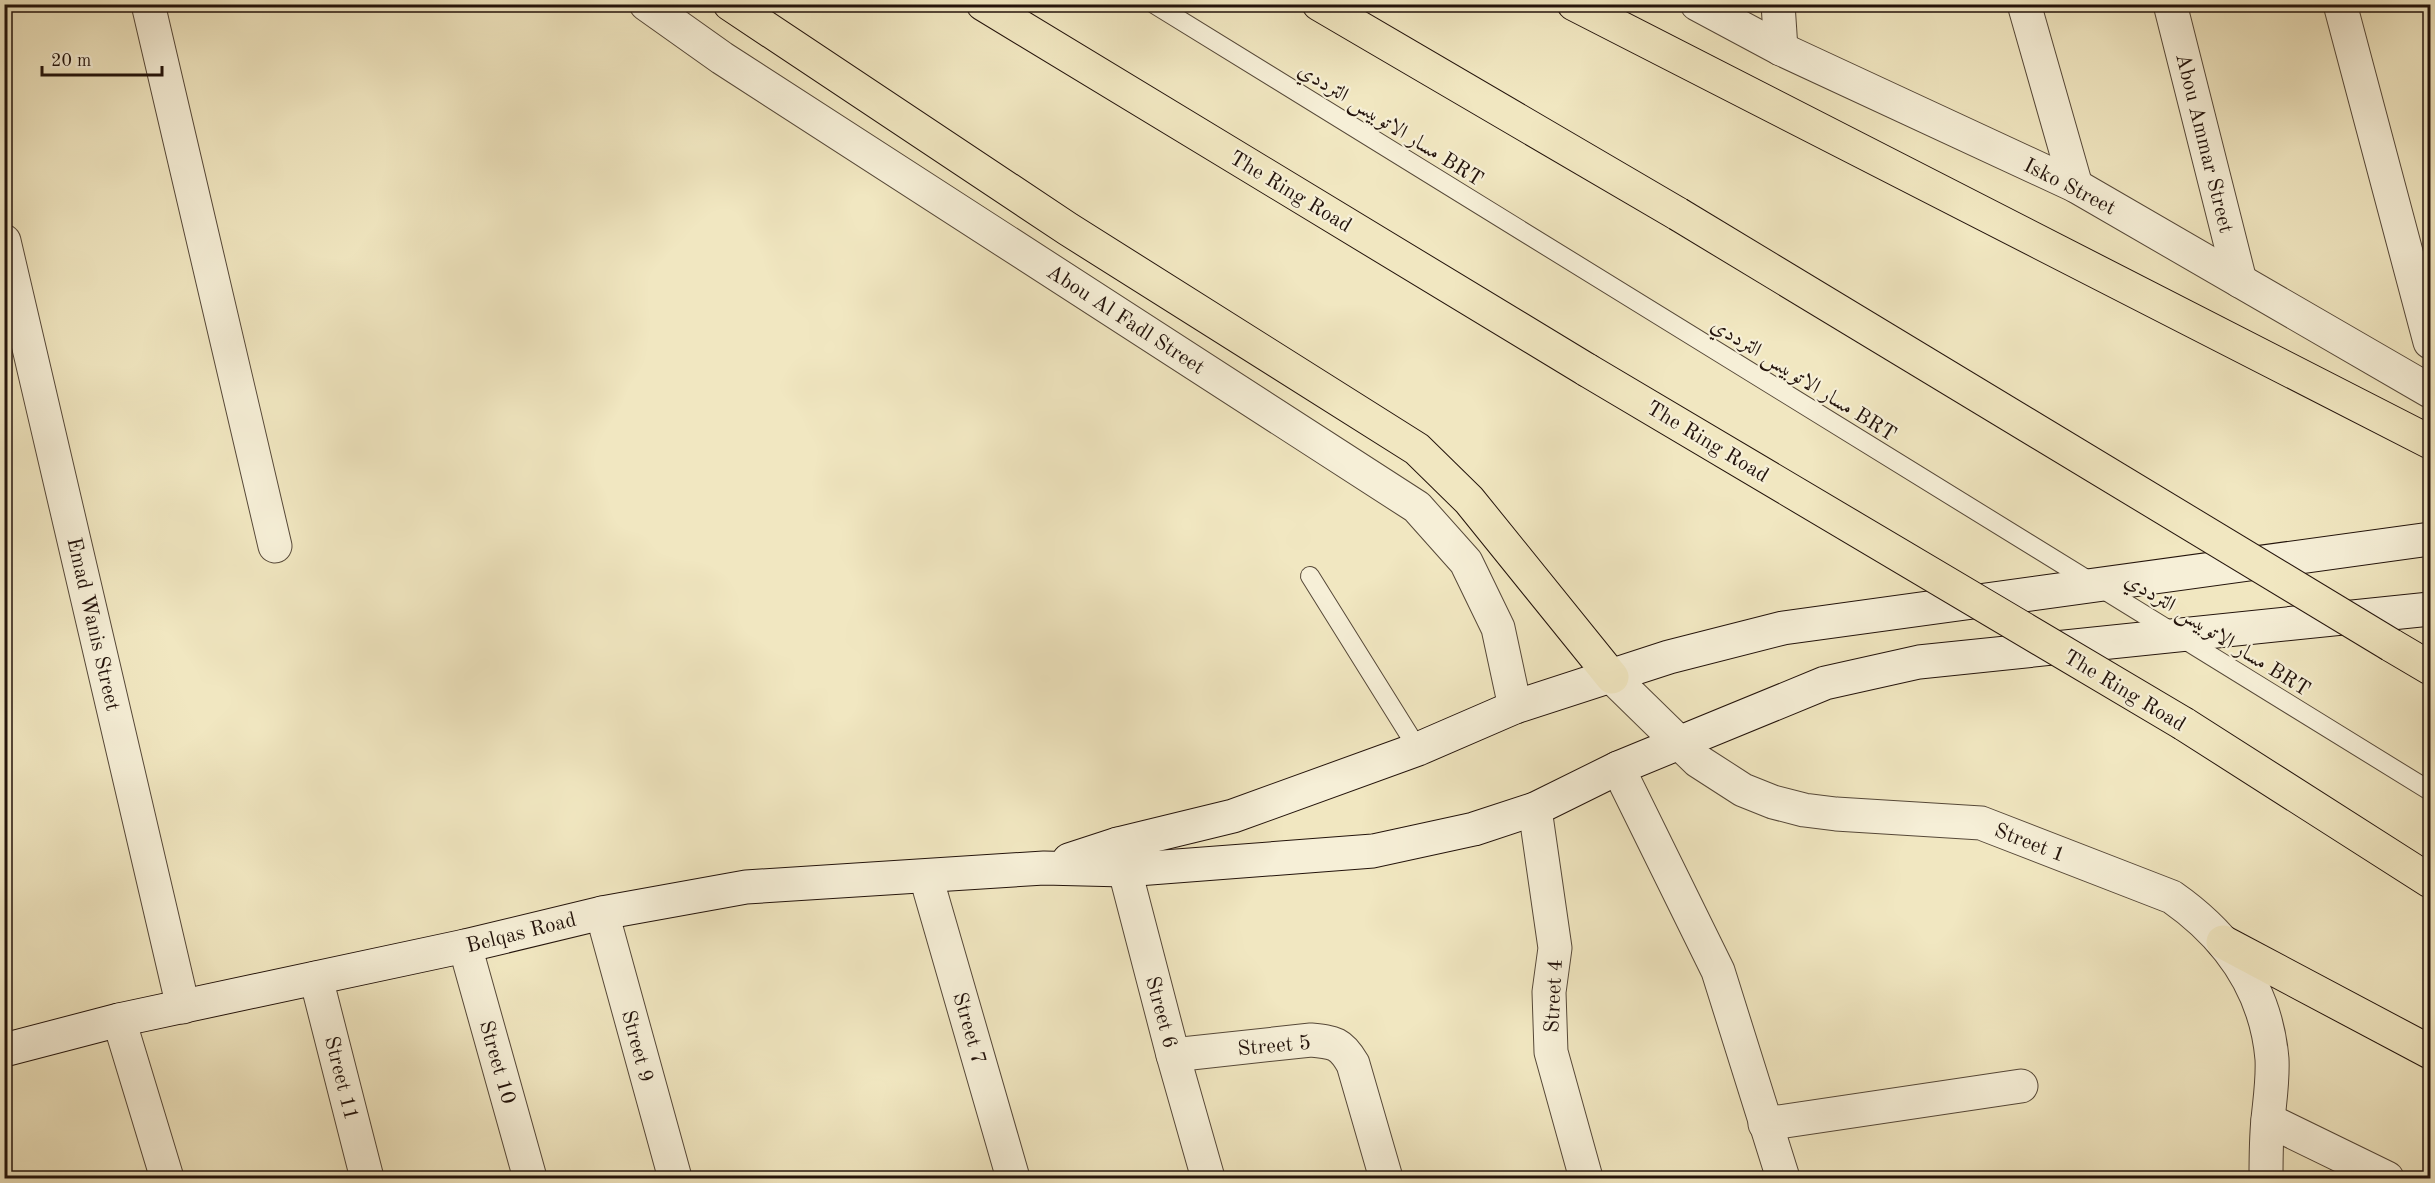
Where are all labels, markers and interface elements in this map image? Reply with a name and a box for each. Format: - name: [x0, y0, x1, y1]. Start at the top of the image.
- scale bar: [42, 39, 162, 77]
- street label: Abou Ammar Street: [2171, 51, 2236, 235]
- text: 20 m: [51, 52, 91, 70]
- street label: مسار الاتوبيس الترددي BRT: [1292, 60, 1486, 194]
- street label: The Ring Road: [1226, 148, 1355, 237]
- street label: Isko Street: [2020, 155, 2119, 219]
- street label: Abou Al Fadl Street: [1043, 262, 1208, 379]
- street label: مسار الاتوبيس الترددي BRT: [1705, 315, 1899, 449]
- street label: The Ring Road: [1643, 398, 1772, 487]
- street label: Emad Wanis Street: [62, 536, 123, 713]
- street label: مسار الاتوبيس الترددي BRT: [2119, 570, 2313, 704]
- street label: The Ring Road: [2060, 647, 2189, 736]
- street label: Street 1: [1991, 820, 2068, 866]
- street label: Belqas Road: [464, 910, 579, 957]
- street label: Street 4: [1542, 959, 1567, 1033]
- street label: Street 6: [1141, 974, 1180, 1051]
- street label: Street 7: [948, 990, 989, 1067]
- street label: Street 9: [617, 1008, 656, 1085]
- street label: Street 10: [475, 1018, 518, 1107]
- street label: Street 5: [1236, 1033, 1312, 1060]
- street label: Street 11: [320, 1034, 361, 1123]

